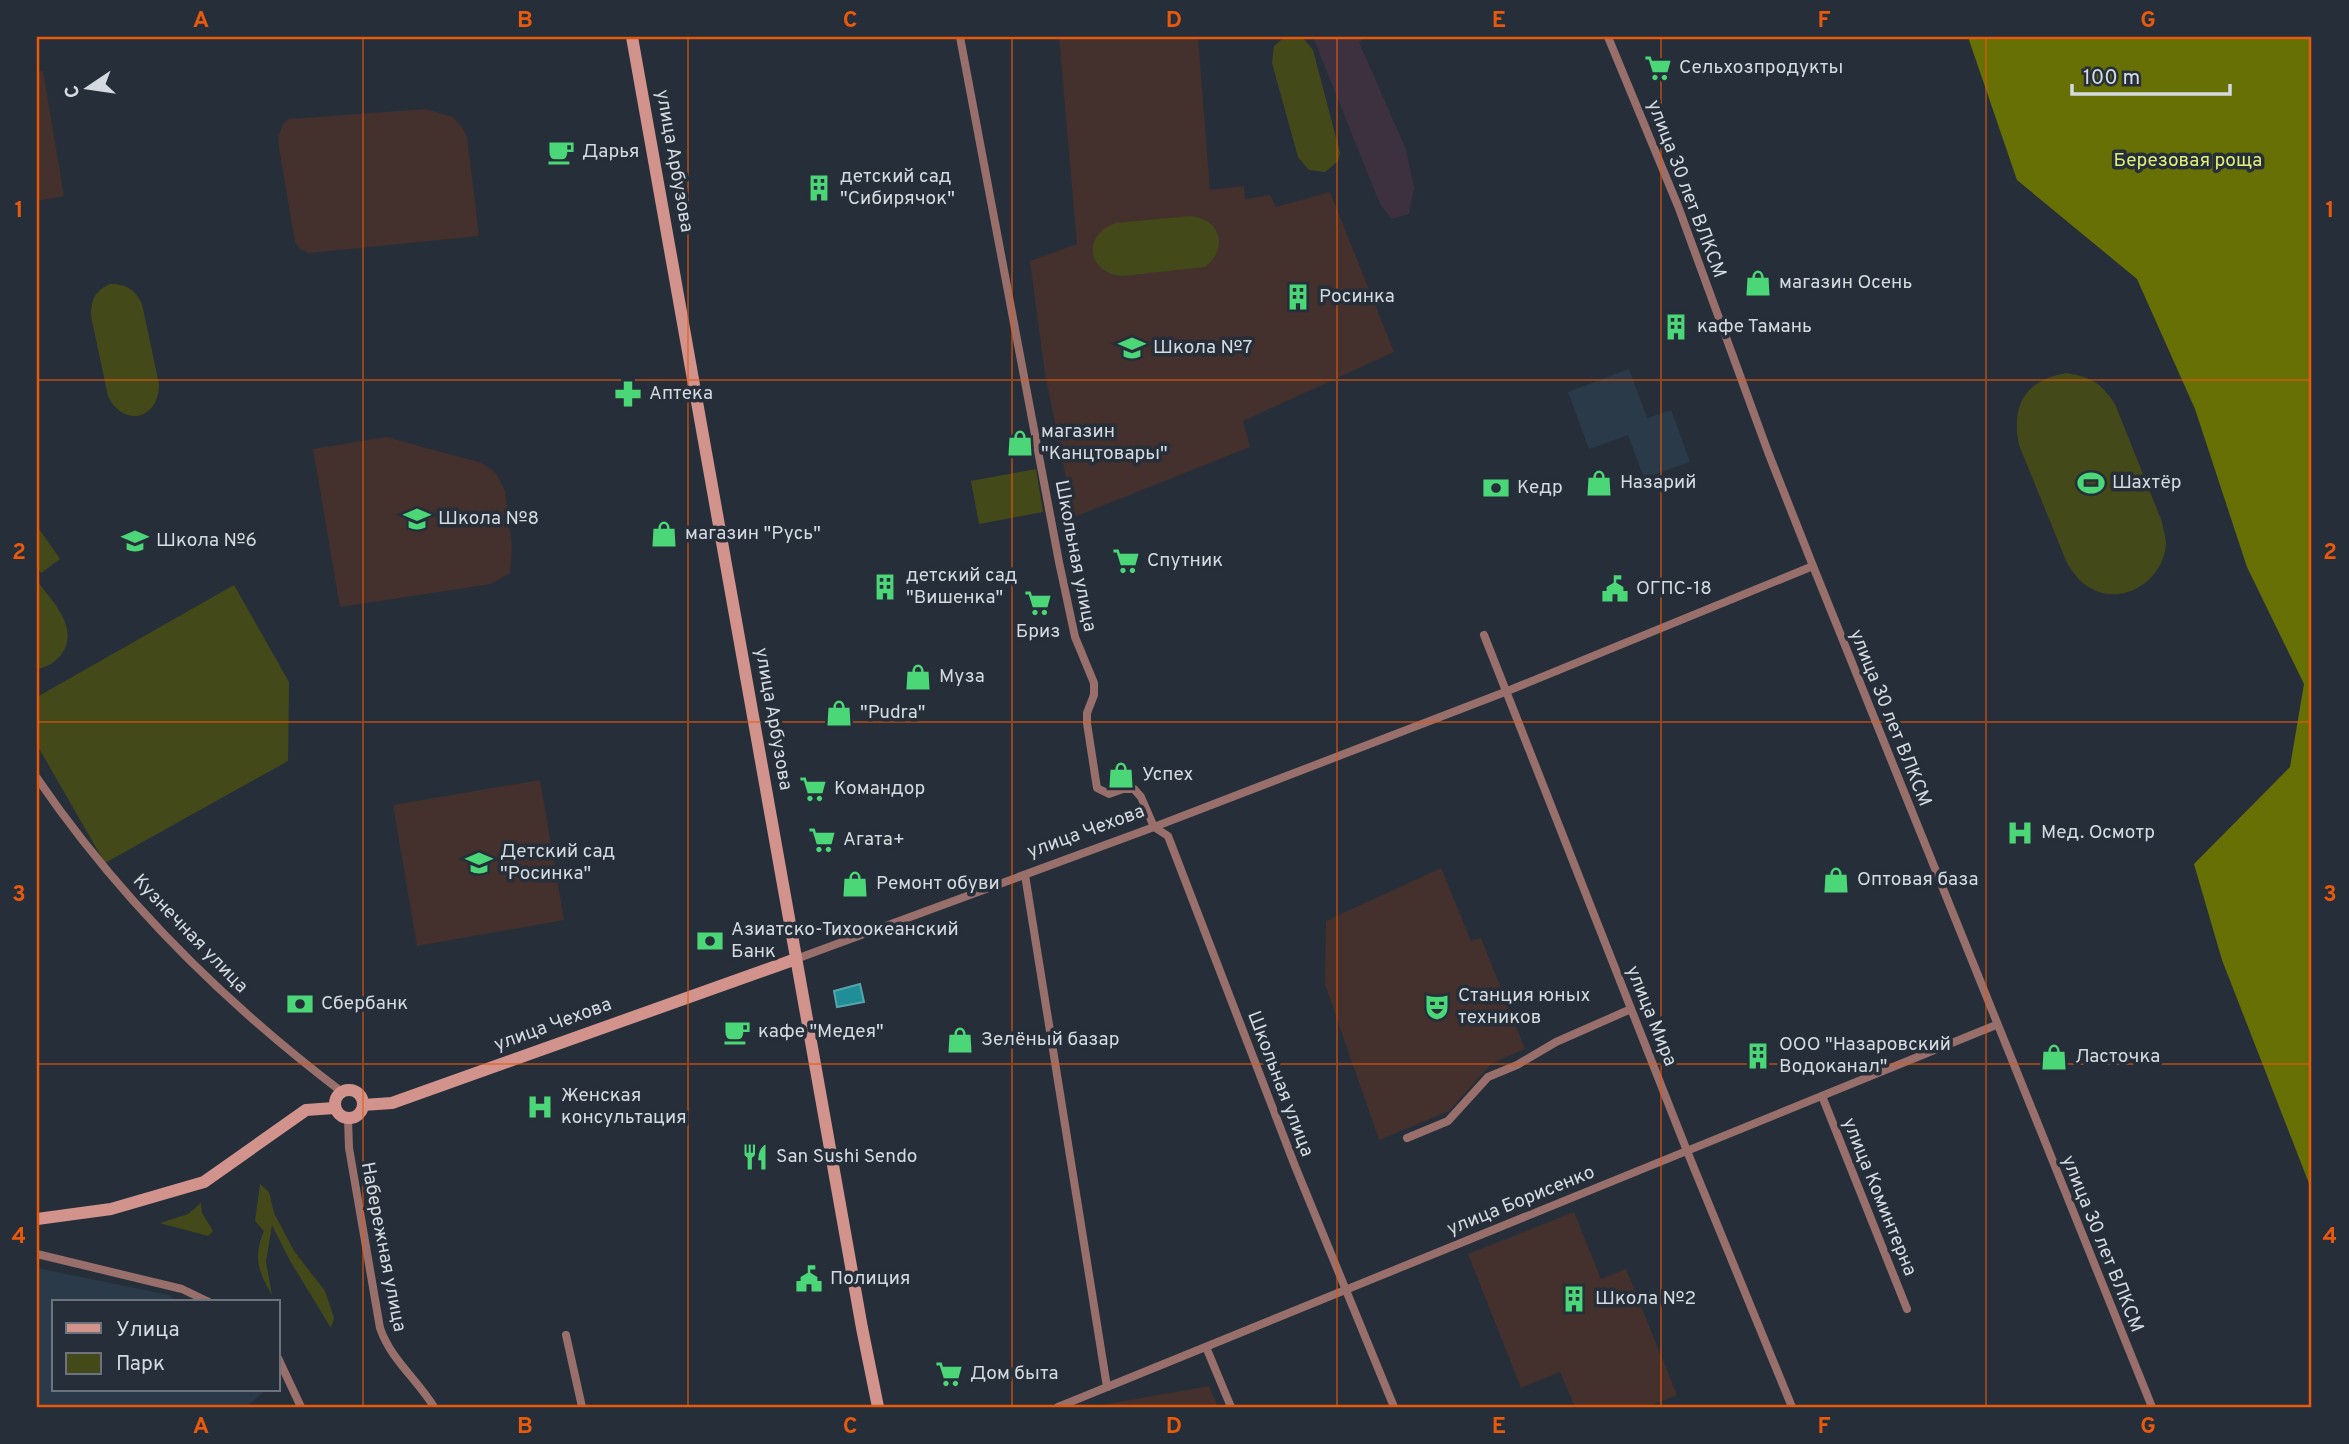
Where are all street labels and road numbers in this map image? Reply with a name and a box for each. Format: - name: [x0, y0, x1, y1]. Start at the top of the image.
- street label: улица Арбузова: [650, 88, 698, 234]
- street label: улица 30 лет ВЛКСМ: [1641, 97, 1731, 281]
- street label: Школьная улица: [1049, 478, 1101, 634]
- street label: улица 30 лет ВЛКСМ: [1843, 626, 1937, 810]
- street label: улица Арбузова: [749, 646, 797, 792]
- street label: улица Чехова: [1024, 800, 1148, 864]
- street label: Кузнечная улица: [127, 870, 253, 998]
- street label: улица Мира: [1620, 962, 1682, 1070]
- street label: улица Чехова: [491, 993, 615, 1057]
- street label: Школьная улица: [1241, 1008, 1319, 1160]
- street label: улица Коминтерна: [1836, 1114, 1922, 1280]
- street label: улица 30 лет ВЛКСМ: [2055, 1152, 2149, 1336]
- street label: Набережная улица: [355, 1160, 411, 1334]
- street label: улица Борисенко: [1444, 1160, 1598, 1242]

